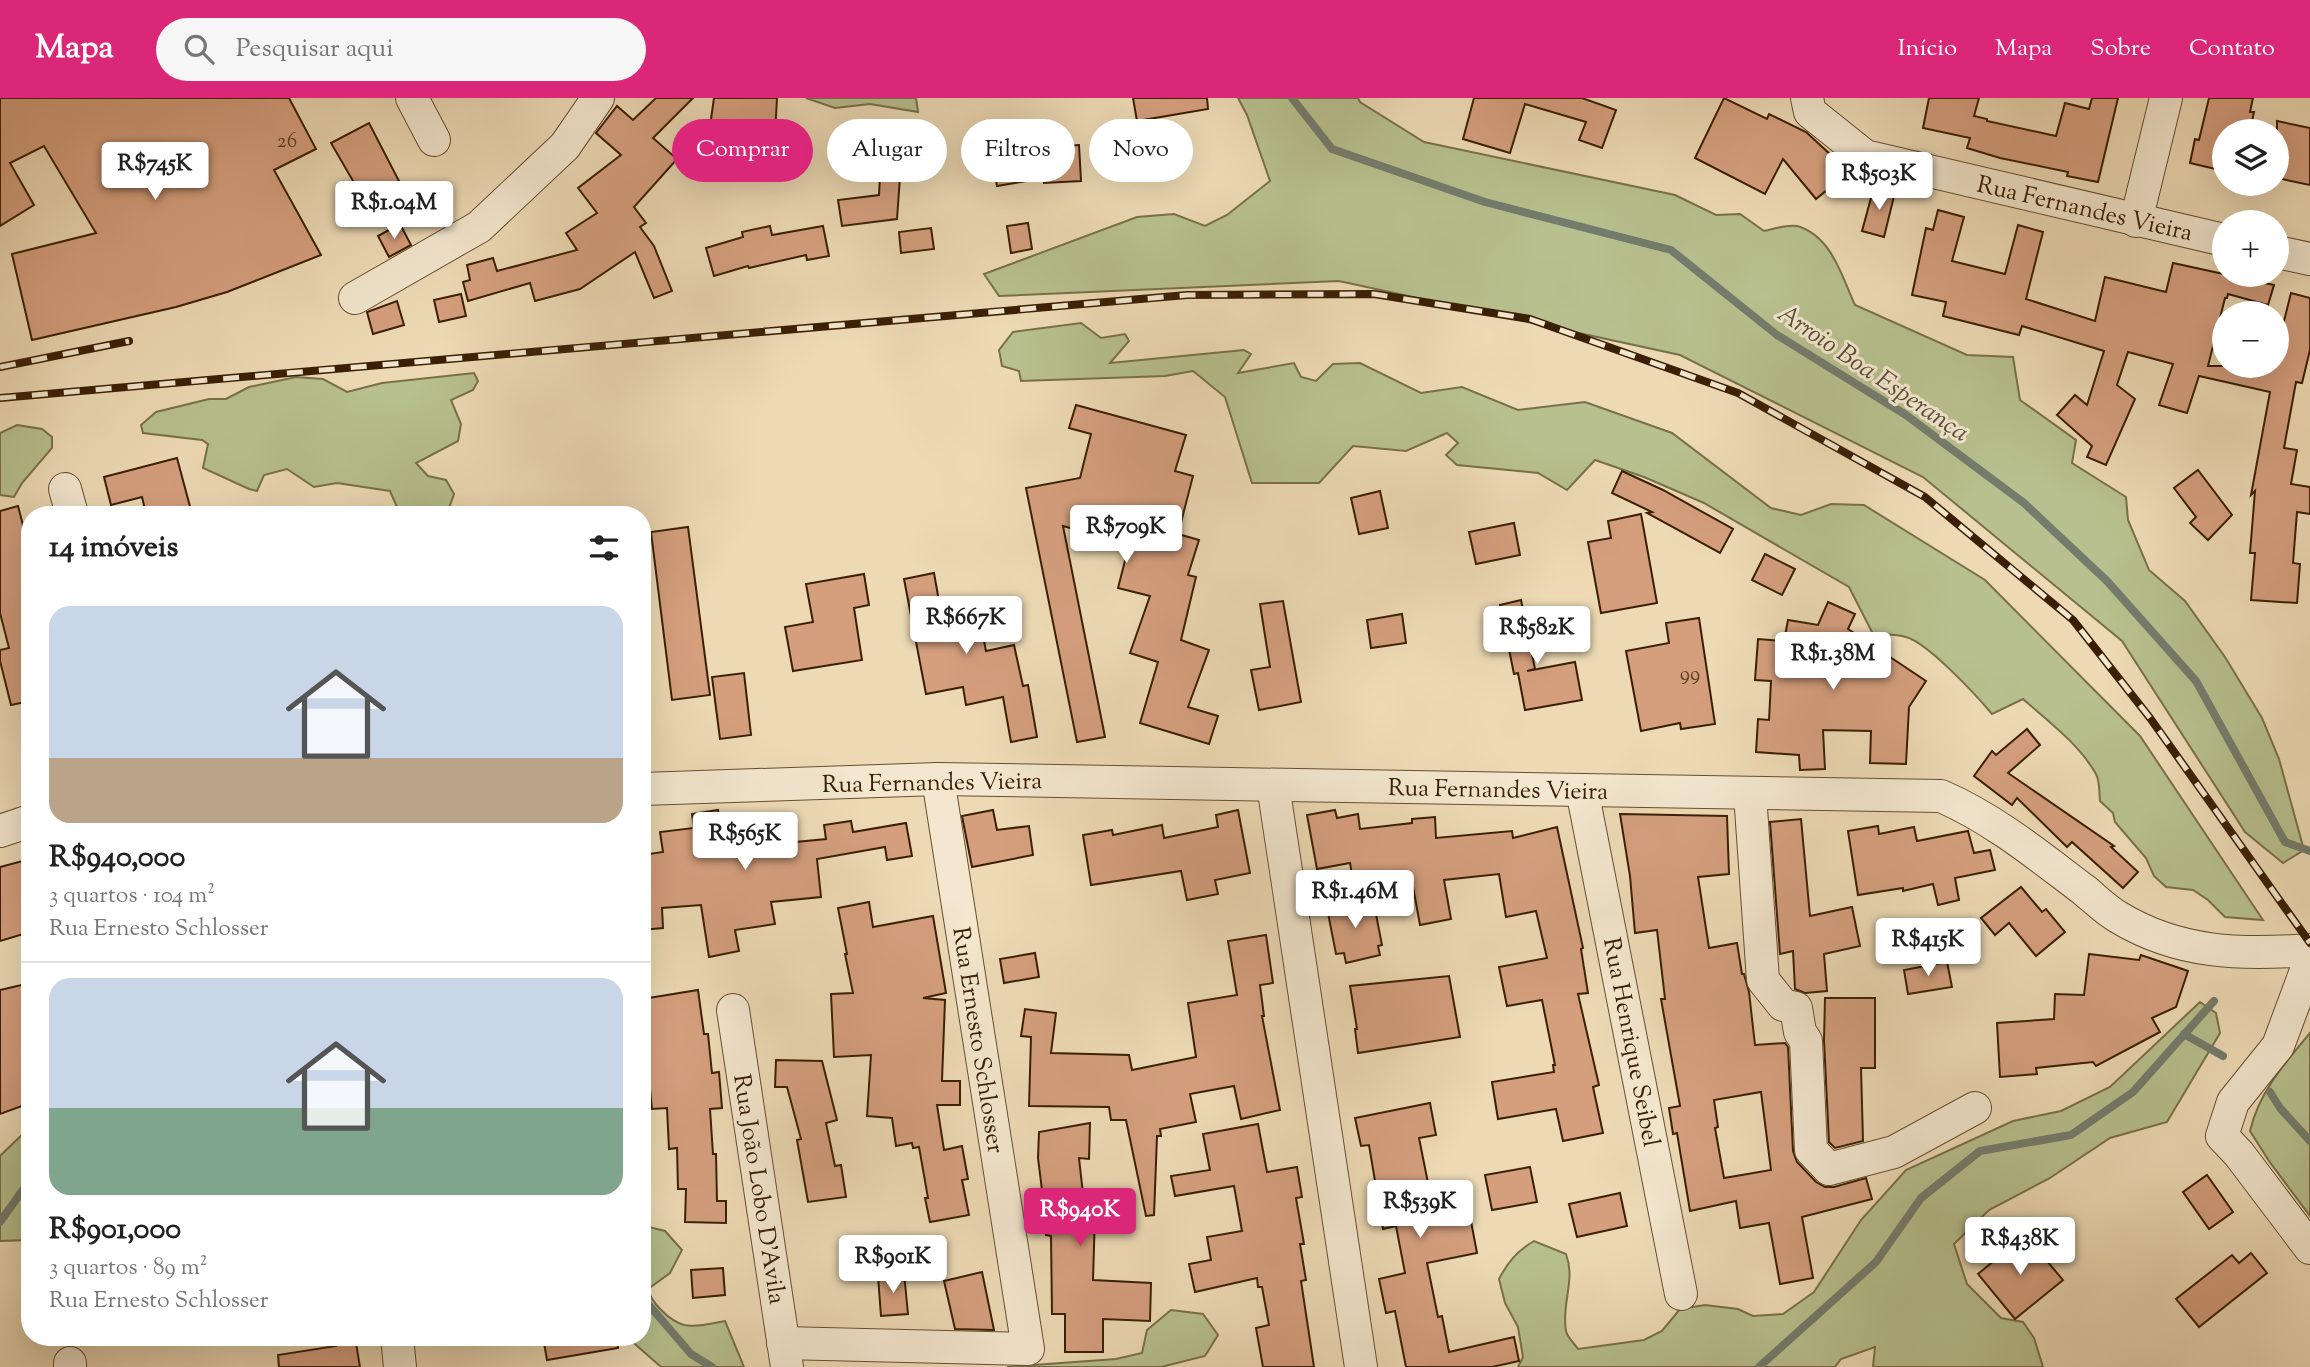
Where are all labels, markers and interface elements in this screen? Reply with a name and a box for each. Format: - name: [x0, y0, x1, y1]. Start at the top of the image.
- search box: [156, 18, 646, 81]
- text: Mapa: [35, 25, 114, 73]
- icon: search: [180, 30, 218, 68]
- text: Pesquisar aqui: [236, 31, 394, 68]
- text: Início: [1898, 32, 1957, 66]
- text: Mapa: [1995, 32, 2052, 66]
- text: Sobre: [2090, 32, 2151, 66]
- text: Contato: [2189, 32, 2275, 66]
- chip: Comprar: [672, 119, 813, 182]
- chip: Alugar: [827, 119, 947, 182]
- chip: Filtros: [961, 119, 1075, 182]
- chip: Novo: [1089, 119, 1193, 182]
- map controls: [2212, 119, 2289, 378]
- button: layers: [2212, 119, 2289, 196]
- house number: 26: [277, 127, 297, 157]
- pin: R$745K: [98, 142, 212, 202]
- text: R$745K: [118, 148, 192, 181]
- pin: R$503K: [1822, 152, 1936, 212]
- text: R$503K: [1842, 158, 1916, 191]
- street label: Rua Fernandes Vieira: [1973, 169, 2196, 251]
- pin: R$1.04M: [329, 181, 459, 241]
- text: R$1.04M: [351, 187, 437, 220]
- button: +: [2212, 210, 2289, 287]
- water label: Arroio Boa Esperança: [1769, 296, 1976, 452]
- button: −: [2212, 301, 2289, 378]
- pin: R$709K: [1069, 505, 1183, 565]
- text: R$709K: [1086, 511, 1166, 544]
- text: 14 imóveis: [49, 527, 178, 570]
- icon: filters: [585, 529, 623, 567]
- pin: R$667K: [909, 596, 1023, 656]
- text: R$667K: [926, 602, 1006, 635]
- pin: R$582K: [1480, 606, 1594, 666]
- text: R$582K: [1499, 612, 1575, 645]
- pin: R$1.38M: [1768, 632, 1898, 692]
- text: R$1.38M: [1791, 638, 1875, 671]
- icon: home: [273, 651, 399, 777]
- house number: 99: [1680, 660, 1700, 690]
- street label: Rua Fernandes Vieira: [822, 765, 1043, 803]
- street label: Rua Fernandes Vieira: [1387, 772, 1608, 810]
- pin: R$565K: [688, 812, 802, 872]
- text: R$565K: [709, 818, 781, 851]
- text: R$940,000: [49, 837, 185, 880]
- pin: R$1.46M: [1290, 870, 1420, 930]
- text: R$1.46M: [1312, 876, 1398, 909]
- text: 3 quartos · 104 m²: [49, 880, 215, 913]
- text: Rua Ernesto Schlosser: [49, 913, 268, 946]
- pin: R$415K: [1871, 918, 1985, 978]
- text: R$415K: [1892, 924, 1964, 957]
- street label: Rua Ernesto Schlosser: [942, 925, 1012, 1156]
- street label: Rua Henrique Seibel: [1593, 935, 1667, 1150]
- icon: home: [273, 1023, 399, 1149]
- street label: Rua João Lobo D'Avila: [723, 1072, 793, 1307]
- pin: R$539K: [1363, 1180, 1477, 1240]
- text: R$539K: [1383, 1186, 1457, 1219]
- pin: R$940K: [1023, 1188, 1137, 1248]
- text: R$940K: [1040, 1194, 1120, 1227]
- text: R$901,000: [49, 1209, 181, 1252]
- pin: R$438K: [1963, 1218, 2077, 1277]
- text: R$438K: [1981, 1223, 2059, 1256]
- pin: R$901K: [836, 1236, 950, 1295]
- text: R$901K: [855, 1241, 931, 1274]
- text: 3 quartos · 89 m²: [49, 1252, 207, 1285]
- text: Rua Ernesto Schlosser: [49, 1285, 268, 1318]

